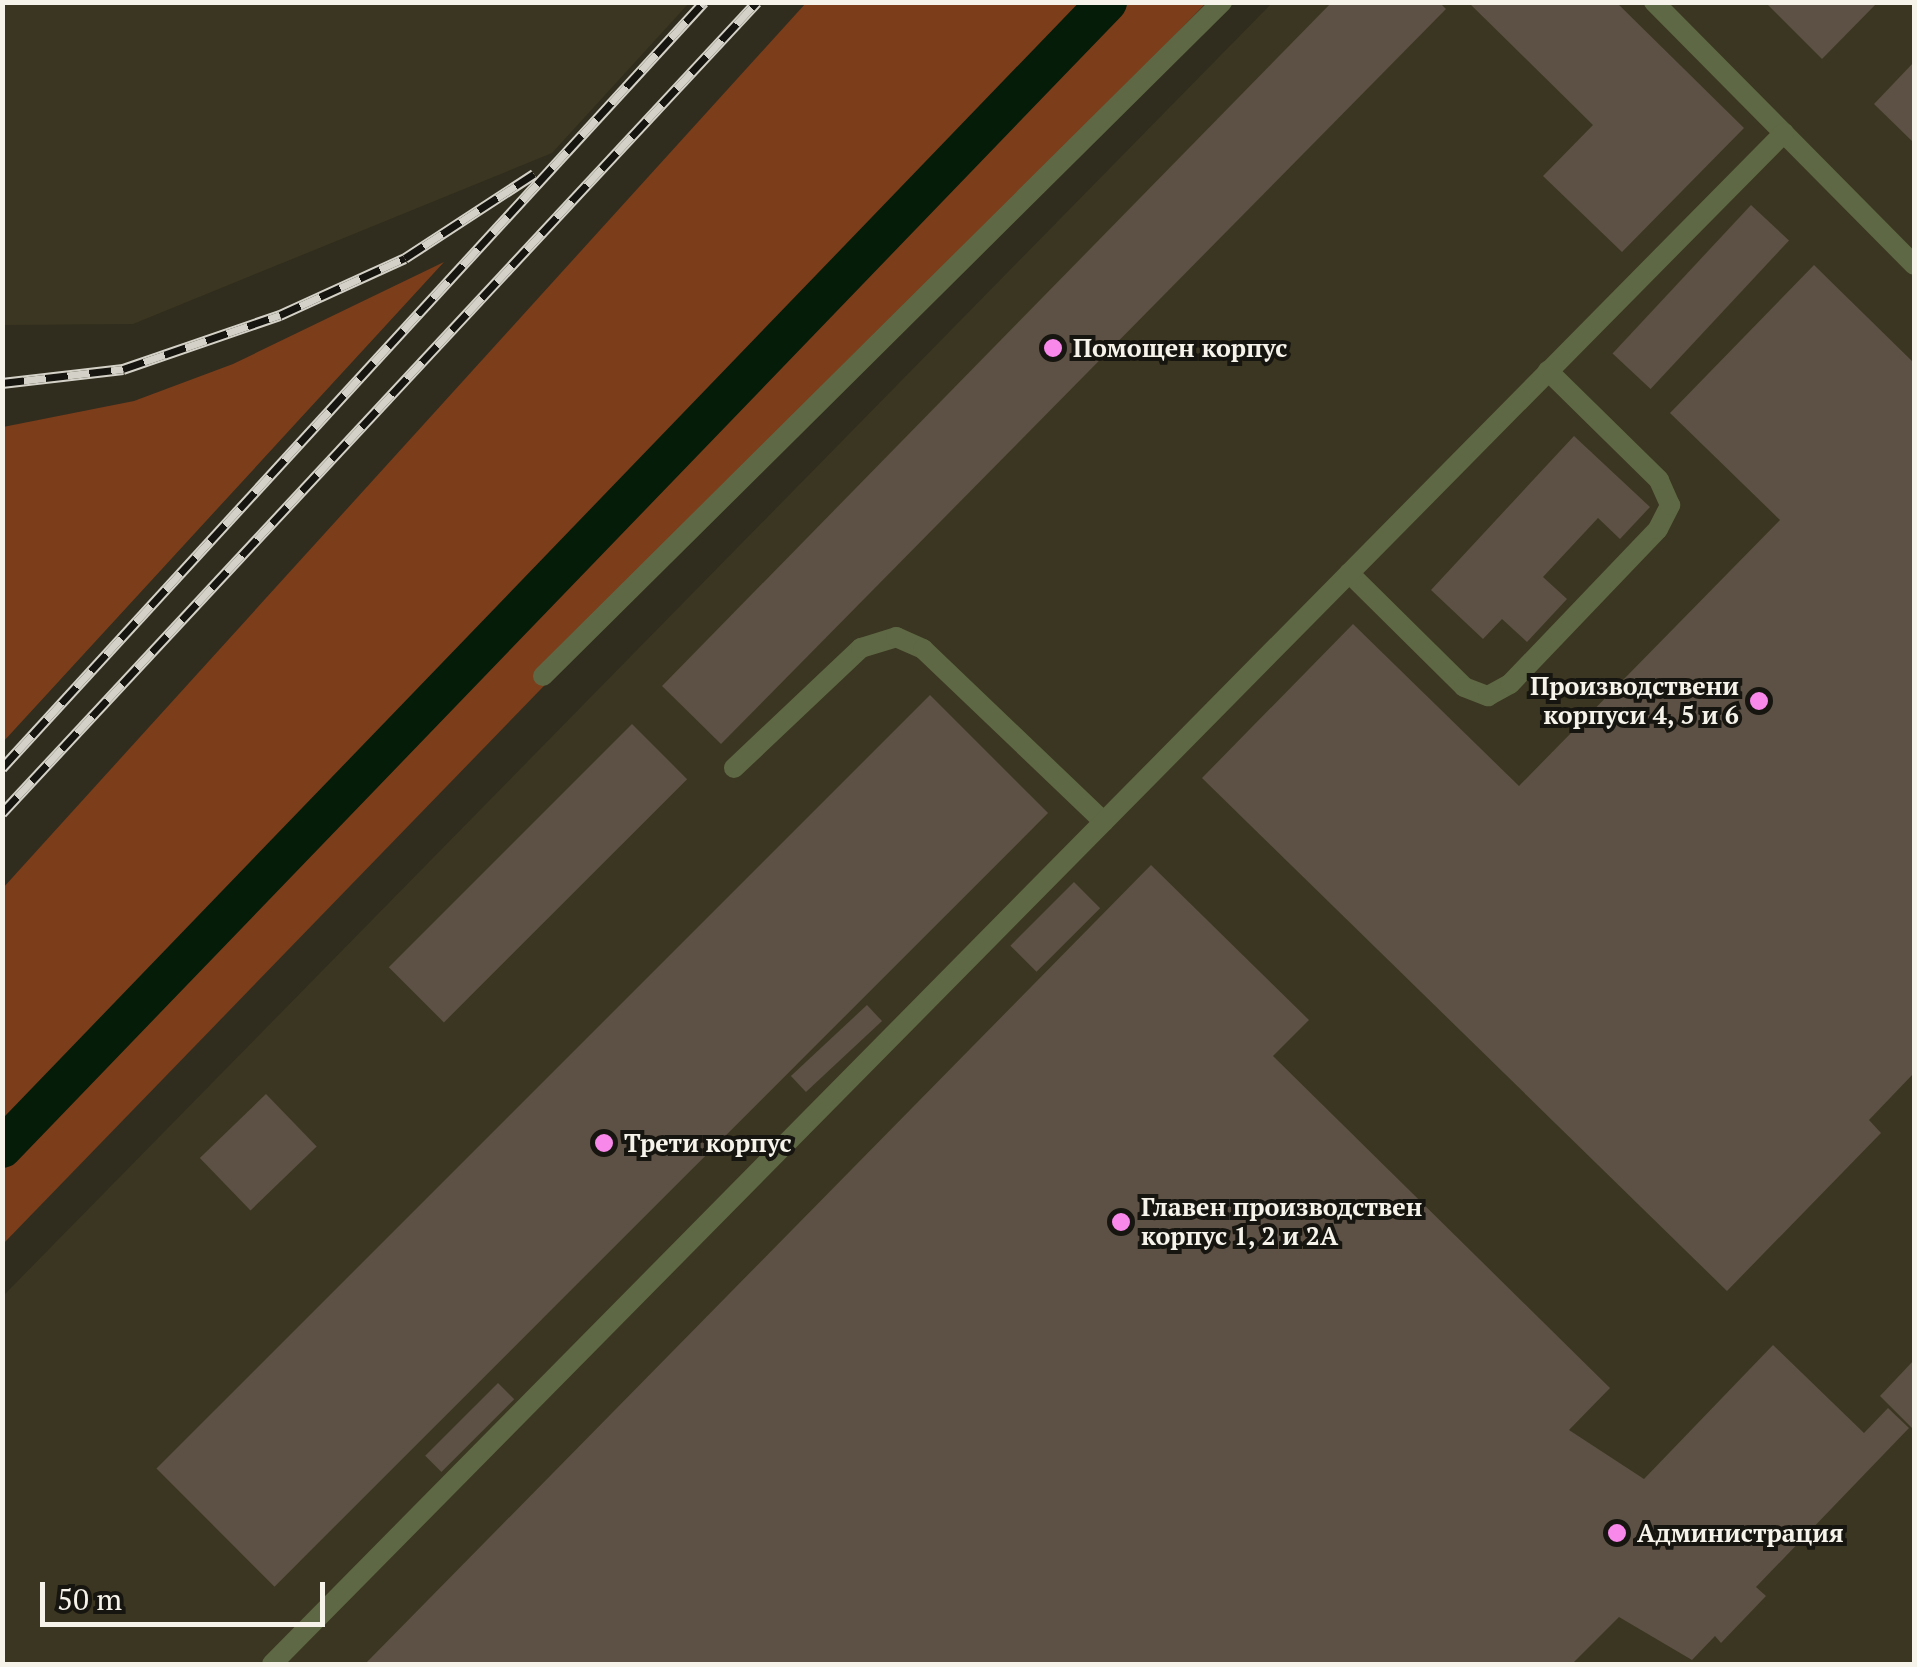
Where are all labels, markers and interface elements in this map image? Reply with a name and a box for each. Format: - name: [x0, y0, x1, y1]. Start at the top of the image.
- place label: Помощен корпус: [1073, 333, 1287, 363]
- marker: Помощен корпус: [1042, 337, 1064, 359]
- place label: Производствени корпуси 4, 5 и 6: [1530, 672, 1739, 731]
- marker: Производствени корпуси 4, 5 и 6: [1748, 690, 1770, 712]
- place label: Трети корпус: [624, 1128, 792, 1158]
- marker: Трети корпус: [593, 1132, 615, 1154]
- place label: Главен производствен корпус 1, 2 и 2А: [1141, 1193, 1422, 1252]
- marker: Главен производствен корпус 1, 2 и 2А: [1110, 1211, 1132, 1233]
- place label: Администрация: [1637, 1518, 1844, 1548]
- marker: Администрация: [1606, 1522, 1628, 1544]
- scale bar: [45, 1562, 330, 1624]
- text: 50 m: [57, 1579, 122, 1619]

